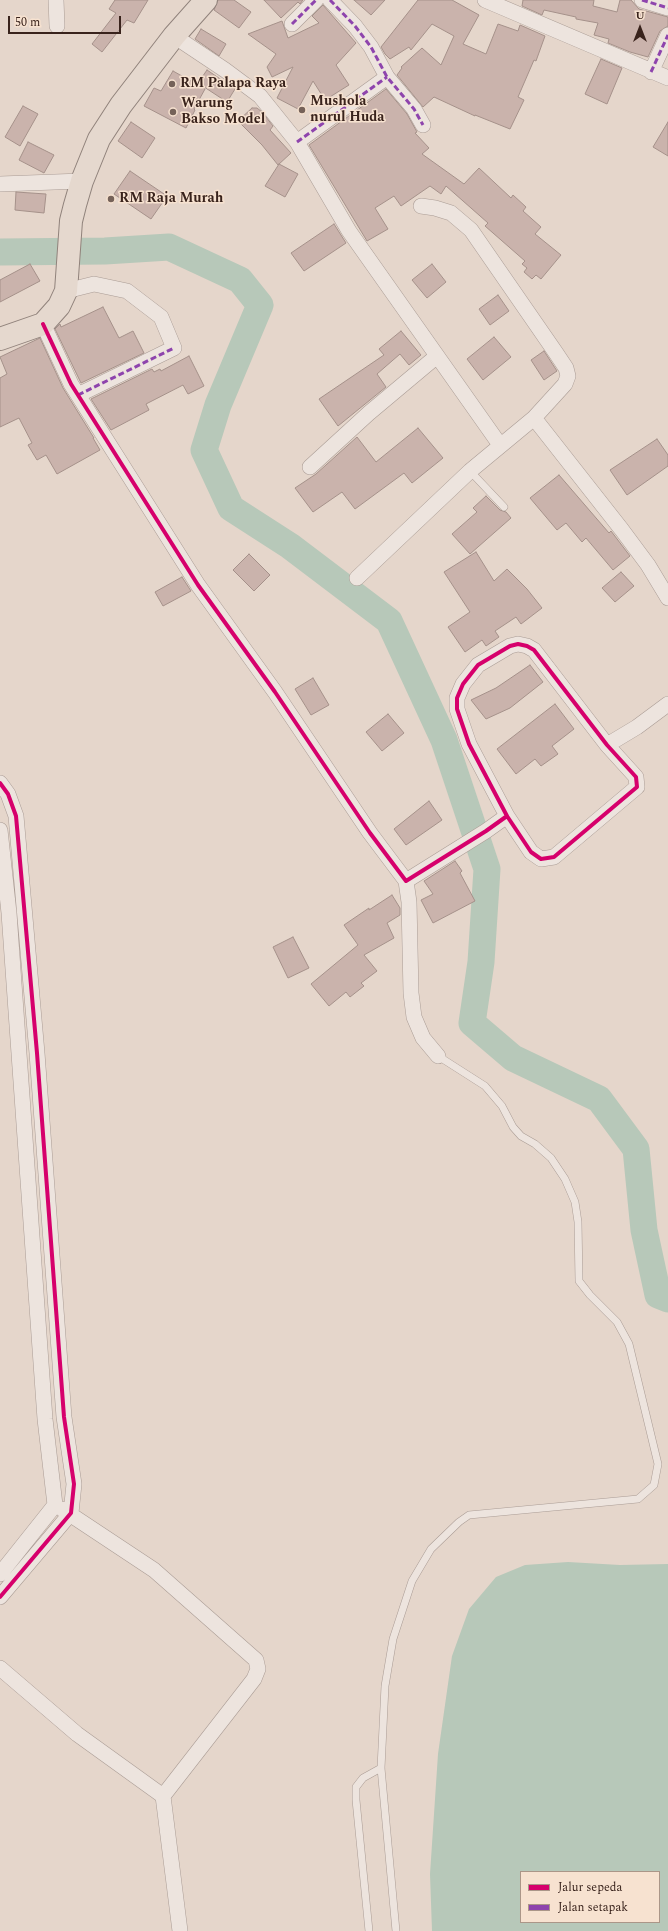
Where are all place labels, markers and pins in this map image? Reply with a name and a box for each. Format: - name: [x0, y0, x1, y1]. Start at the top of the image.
- place label: RM Palapa Raya: [180, 76, 286, 92]
- marker: RM Palapa Raya: [167, 79, 177, 89]
- place label: Mushola nurul Huda: [310, 94, 385, 126]
- place label: Warung Bakso Model: [181, 96, 265, 128]
- marker: Mushola nurul Huda: [297, 105, 307, 115]
- marker: Warung Bakso Model: [168, 107, 178, 117]
- place label: RM Raja Murah: [119, 191, 223, 207]
- marker: RM Raja Murah: [106, 194, 116, 204]

